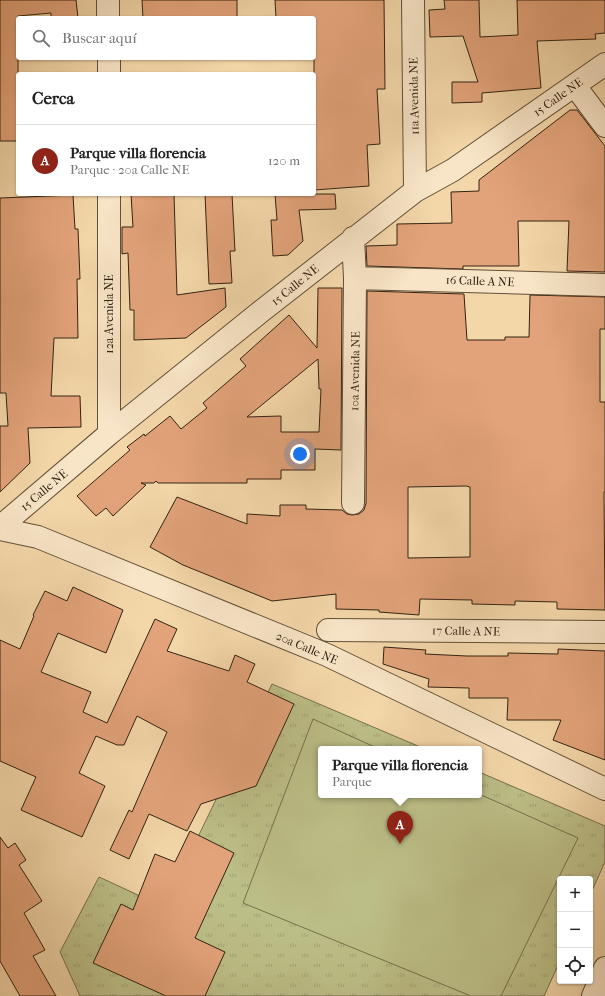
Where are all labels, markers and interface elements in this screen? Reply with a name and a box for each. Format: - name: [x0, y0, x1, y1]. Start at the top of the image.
- search box: [16, 16, 316, 60]
- icon: search: [30, 27, 52, 49]
- text: Buscar aquí: [62, 29, 137, 47]
- street label: 11a Avenida NE: [406, 57, 422, 135]
- street label: 15 Calle NE: [531, 75, 585, 119]
- text: Cerca: [32, 88, 74, 108]
- text: Parque villa florencia: [70, 144, 206, 162]
- text: A: [41, 153, 49, 168]
- text: 120 m: [268, 153, 300, 168]
- text: Parque · 20a Calle NE: [70, 162, 189, 177]
- street label: 15 Calle NE: [268, 262, 322, 308]
- street label: 16 Calle A NE: [445, 273, 515, 289]
- street label: 12a Avenida NE: [102, 274, 116, 354]
- street label: 10a Avenida NE: [347, 331, 363, 411]
- your location: [290, 444, 310, 464]
- street label: 15 Calle NE: [18, 466, 70, 514]
- street label: 17 Calle A NE: [432, 623, 500, 639]
- street label: 20a Calle NE: [274, 629, 340, 667]
- popup: [318, 746, 482, 798]
- text: Parque villa florencia: [332, 756, 468, 774]
- text: Parque: [332, 774, 372, 789]
- pin: A: [387, 811, 413, 844]
- map controls: [557, 876, 593, 984]
- button: +: [557, 876, 593, 912]
- button: −: [557, 912, 593, 948]
- button: locate: [557, 948, 593, 984]

